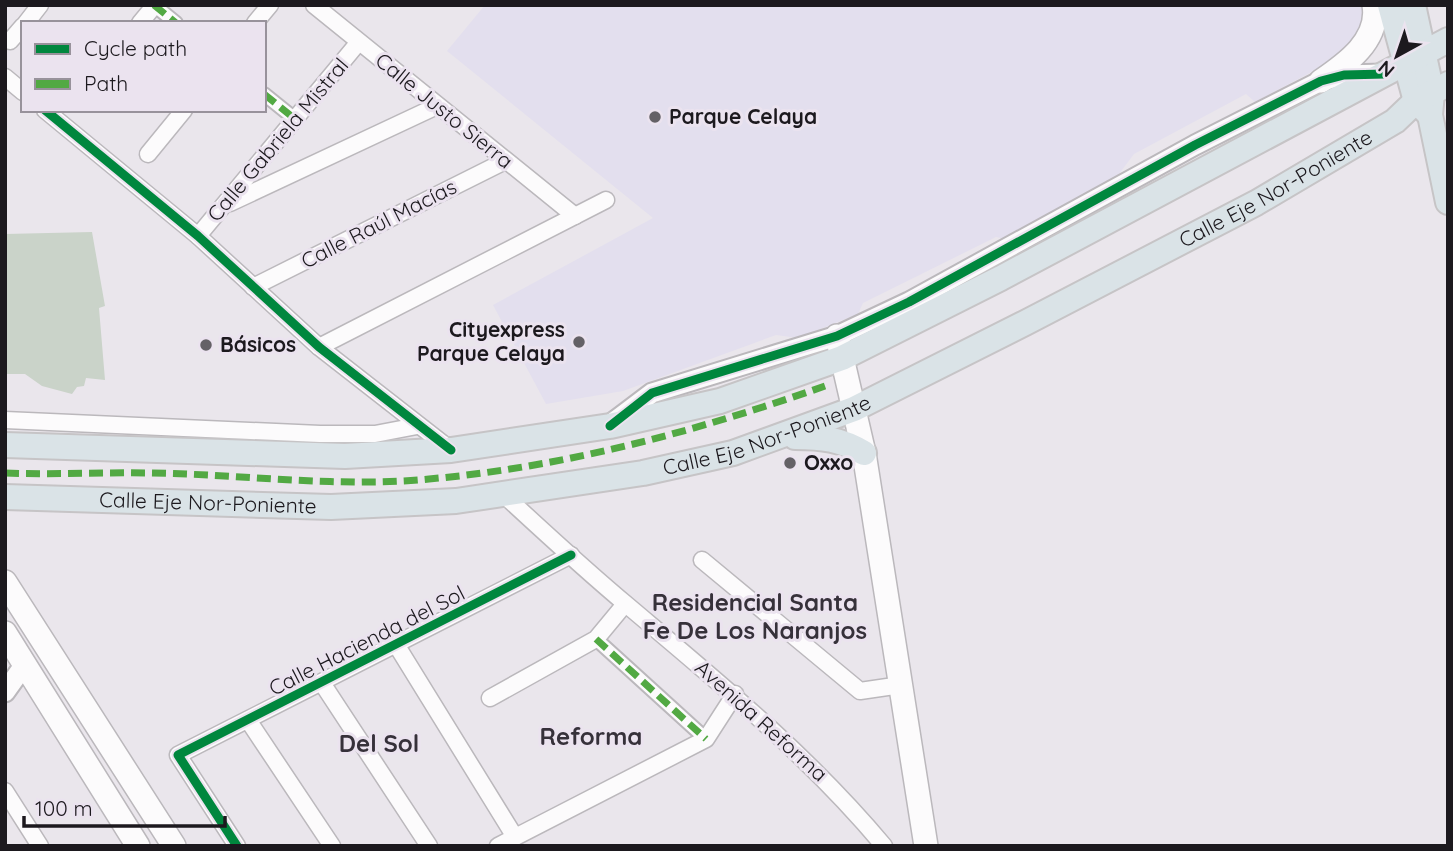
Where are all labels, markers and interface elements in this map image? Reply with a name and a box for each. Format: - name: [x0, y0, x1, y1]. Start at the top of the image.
- legend: [21, 21, 266, 112]
- north arrow: [1362, 21, 1432, 91]
- text: Cycle path: [84, 35, 187, 61]
- street label: Calle Justo Sierra: [371, 47, 519, 174]
- street label: Calle Gabriela Mistral: [201, 52, 353, 227]
- text: N: [1373, 55, 1399, 83]
- text: Path: [84, 70, 128, 96]
- place label: Parque Celaya: [669, 103, 817, 129]
- marker: Parque Celaya: [647, 109, 663, 125]
- street label: Calle Eje Nor-Poniente: [1174, 123, 1376, 253]
- street label: Calle Raúl Macías: [297, 173, 461, 273]
- place label: Cityexpress Parque Celaya: [417, 316, 565, 366]
- place label: Básicos: [220, 331, 296, 357]
- marker: Cityexpress Parque Celaya: [571, 334, 587, 350]
- marker: Básicos: [198, 337, 214, 353]
- street label: Calle Eje Nor-Poniente: [660, 389, 875, 480]
- place label: Oxxo: [804, 449, 853, 475]
- marker: Oxxo: [782, 455, 798, 471]
- street label: Calle Eje Nor-Poniente: [99, 486, 317, 519]
- street label: Calle Hacienda del Sol: [264, 579, 469, 701]
- district label: Residencial Santa Fe De Los Naranjos: [643, 587, 867, 645]
- street label: Avenida Reforma: [690, 654, 833, 786]
- district label: Reforma: [540, 721, 642, 751]
- district label: Del Sol: [339, 728, 419, 758]
- scale bar: [24, 784, 226, 828]
- text: 100 m: [35, 795, 93, 821]

